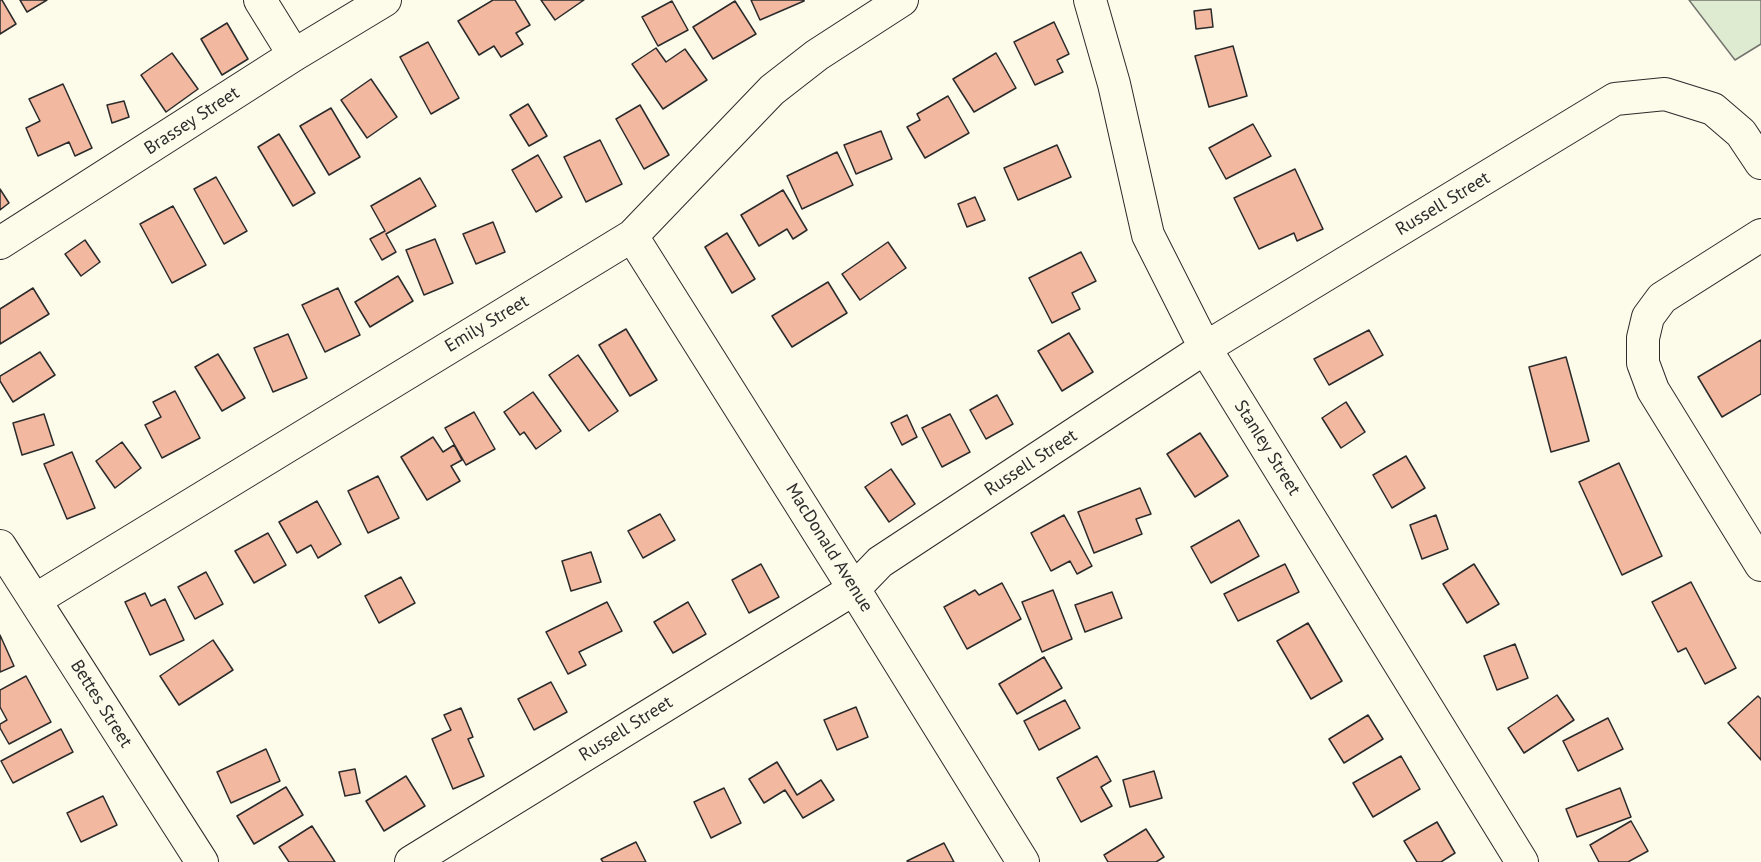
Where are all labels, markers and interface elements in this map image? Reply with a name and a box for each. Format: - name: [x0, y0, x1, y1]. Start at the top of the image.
- street label: Brassey Street: [141, 82, 243, 160]
- street label: Russell Street: [1392, 167, 1494, 241]
- street label: Emily Street: [441, 291, 533, 357]
- street label: Stanley Street: [1229, 397, 1305, 499]
- street label: Russell Street: [981, 425, 1081, 501]
- street label: MacDonald Avenue: [781, 480, 877, 616]
- street label: Bettes Street: [66, 656, 136, 752]
- street label: Russell Street: [575, 692, 677, 766]

